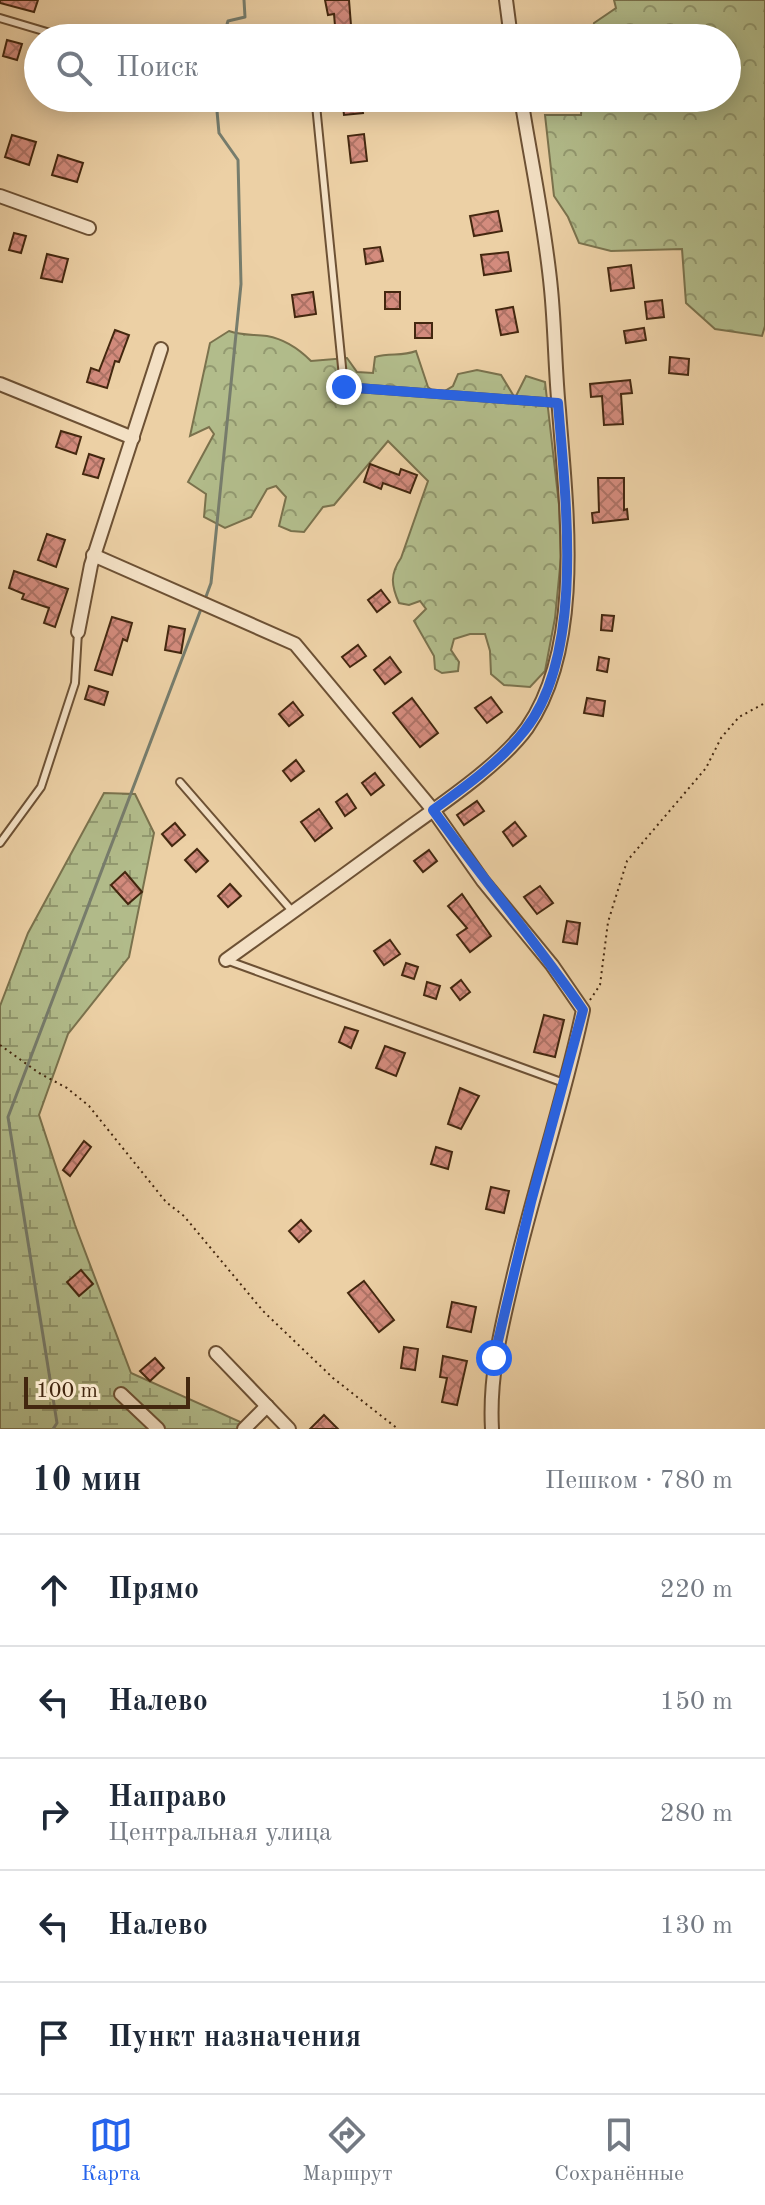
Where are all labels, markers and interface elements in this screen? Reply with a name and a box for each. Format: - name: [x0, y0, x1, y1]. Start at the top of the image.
- search box: [24, 24, 741, 112]
- icon: search: [52, 46, 96, 90]
- text: Поиск: [116, 53, 199, 83]
- route end: [326, 369, 362, 405]
- route start: [476, 1340, 512, 1376]
- scale bar: [24, 1373, 190, 1409]
- text: 100 m: [36, 1380, 98, 1402]
- text: 10 мин: [32, 1464, 141, 1498]
- text: Пешком · 780 m: [545, 1468, 733, 1494]
- icon: ahead: [32, 1568, 76, 1612]
- text: Прямо: [108, 1575, 199, 1605]
- text: 220 m: [660, 1577, 733, 1603]
- icon: left: [32, 1680, 76, 1724]
- text: Налево: [108, 1687, 208, 1717]
- text: 150 m: [660, 1689, 733, 1715]
- text: Направо: [108, 1783, 227, 1813]
- icon: right: [32, 1792, 76, 1836]
- text: 280 m: [660, 1801, 733, 1827]
- text: Центральная улица: [108, 1820, 332, 1846]
- icon: left: [32, 1904, 76, 1948]
- text: Налево: [108, 1911, 208, 1941]
- text: 130 m: [660, 1913, 733, 1939]
- icon: arrive: [32, 2016, 76, 2060]
- text: Пункт назначения: [108, 2023, 361, 2053]
- tab: Карта: [81, 2113, 140, 2188]
- tab: Маршрут: [302, 2113, 393, 2188]
- tab: Сохранённые: [554, 2113, 684, 2188]

